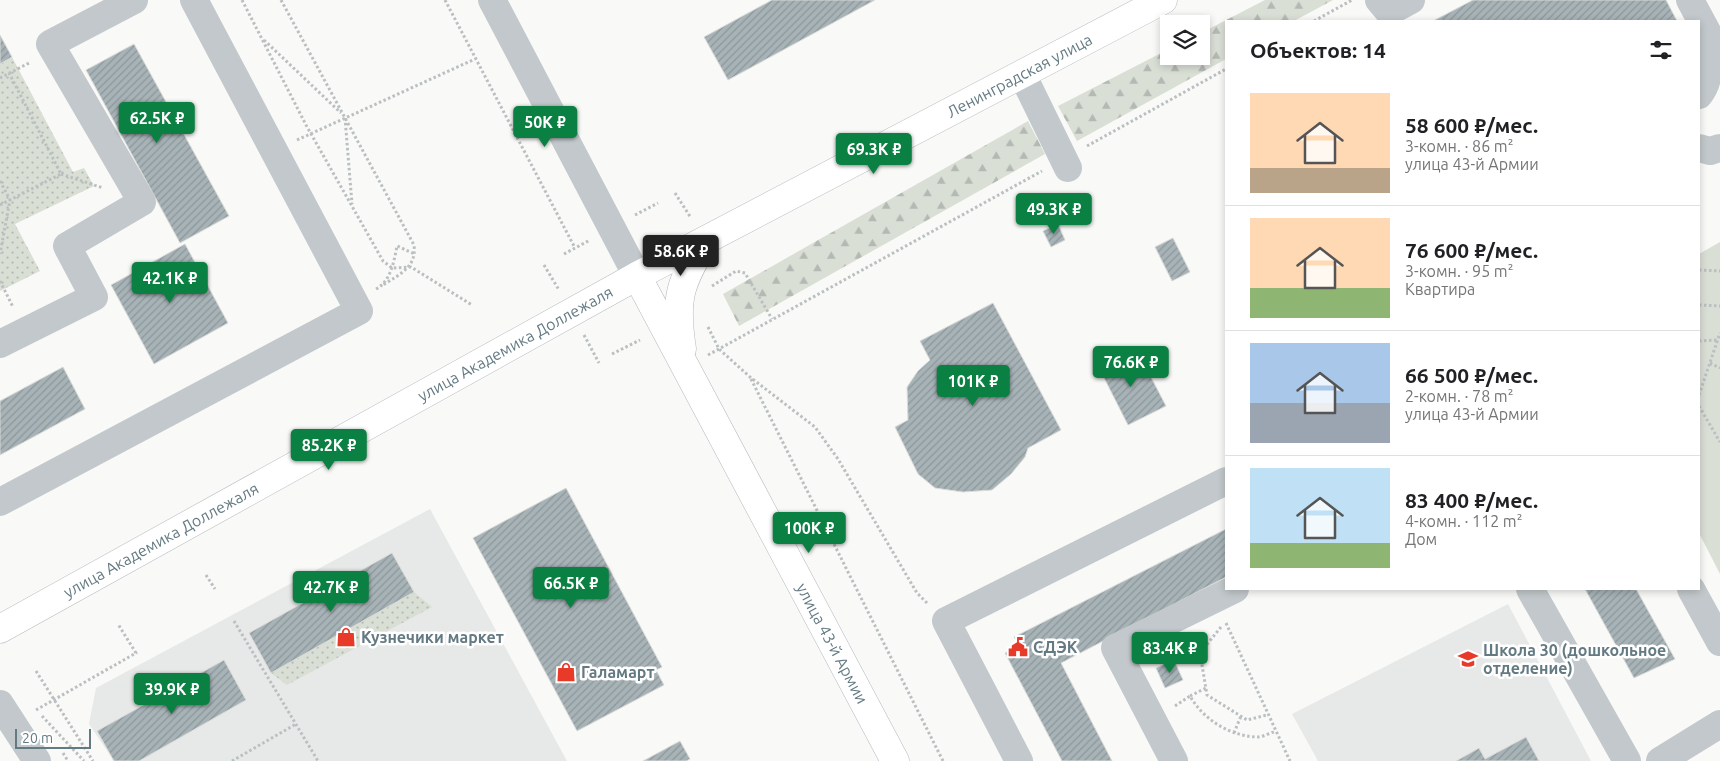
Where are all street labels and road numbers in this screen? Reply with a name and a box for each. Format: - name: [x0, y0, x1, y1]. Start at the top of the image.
- street label: Ленинградская улица: [944, 30, 1095, 121]
- street label: улица Академика Доллежаля: [415, 282, 616, 405]
- street label: улица Академика Доллежаля: [60, 479, 262, 601]
- street label: улица 43-й Армии: [793, 580, 872, 707]

